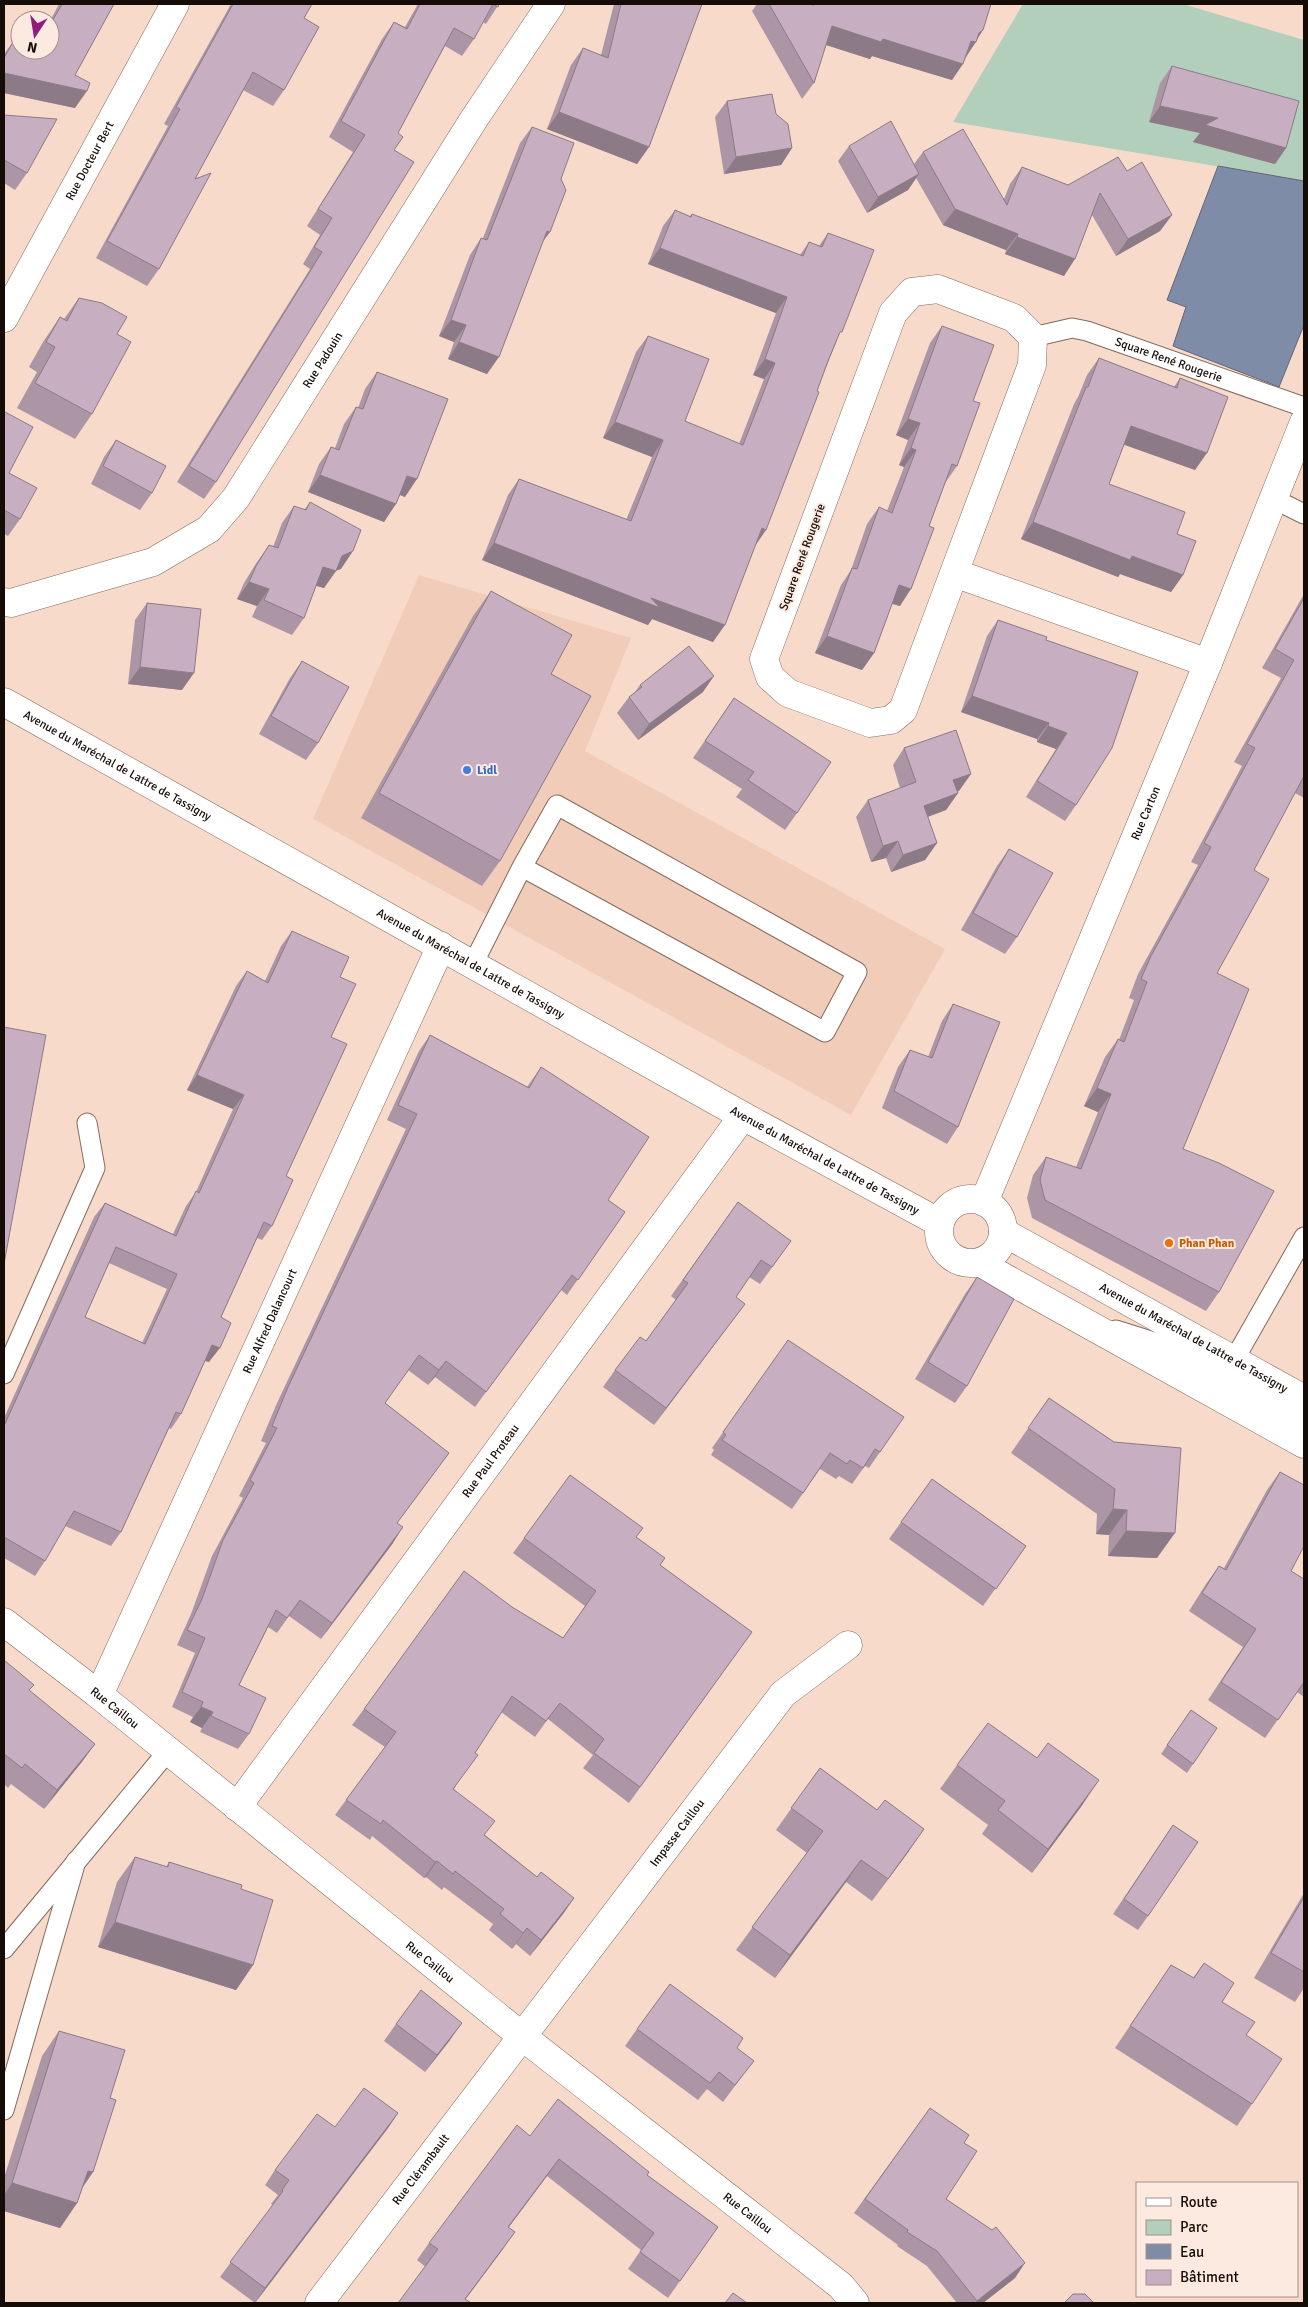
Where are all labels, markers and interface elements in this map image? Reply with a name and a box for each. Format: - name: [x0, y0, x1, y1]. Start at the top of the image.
- north arrow: [10, 10, 60, 60]
- text: N: [26, 38, 39, 57]
- street label: Rue Docteur Bert: [62, 119, 118, 203]
- street label: Rue Padouin: [300, 329, 346, 391]
- street label: Square René Rougerie: [1113, 334, 1224, 386]
- street label: Square René Rougerie: [776, 502, 829, 613]
- street label: Avenue du Maréchal de Lattre de Tassigny: [21, 707, 214, 825]
- place label: Lidl: [477, 763, 497, 778]
- marker: Lidl: [461, 764, 473, 776]
- street label: Rue Carton: [1128, 784, 1164, 843]
- street label: Avenue du Maréchal de Lattre de Tassigny: [374, 905, 567, 1023]
- street label: Avenue du Maréchal de Lattre de Tassigny: [727, 1103, 922, 1218]
- place label: Phan Phan: [1179, 1236, 1235, 1251]
- marker: Phan Phan: [1163, 1237, 1175, 1249]
- street label: Rue Alfred Dalancourt: [240, 1267, 301, 1376]
- street label: Avenue du Maréchal de Lattre de Tassigny: [1097, 1280, 1290, 1397]
- street label: Rue Paul Proteau: [459, 1422, 523, 1501]
- street label: Rue Caillou: [87, 1684, 142, 1732]
- street label: Impasse Caillou: [647, 1796, 708, 1870]
- street label: Rue Caillou: [402, 1938, 457, 1986]
- street label: Rue Clérambault: [389, 2131, 453, 2208]
- legend: [1136, 2182, 1298, 2297]
- street label: Rue Caillou: [720, 2189, 775, 2237]
- text: Route: [1180, 2193, 1217, 2211]
- text: Parc: [1180, 2218, 1208, 2236]
- text: Eau: [1180, 2243, 1204, 2261]
- text: Bâtiment: [1180, 2268, 1239, 2286]

